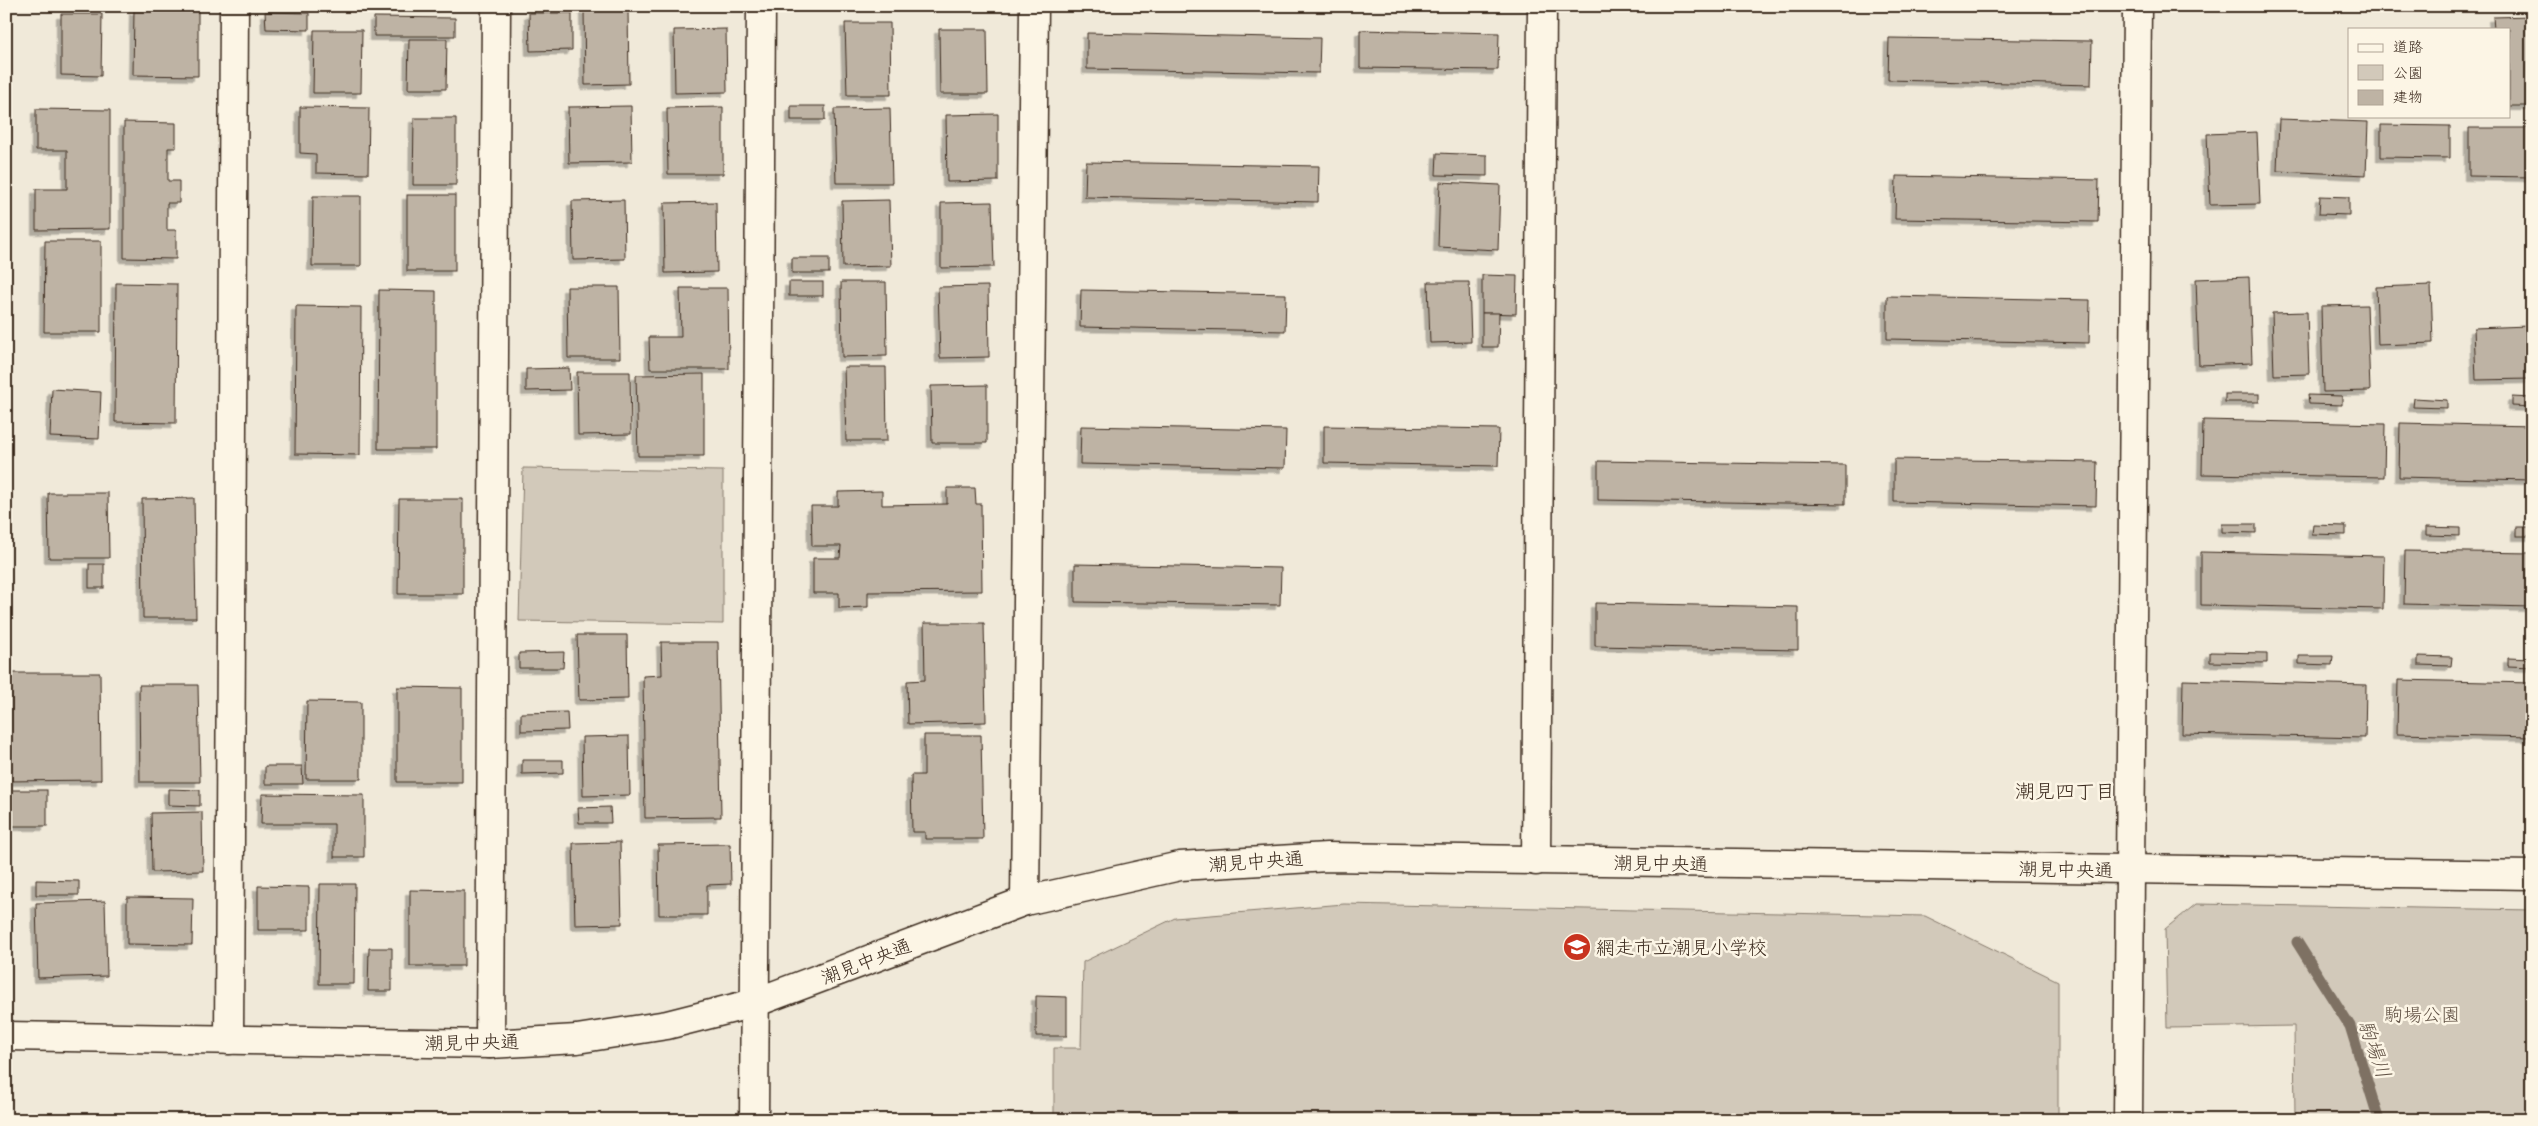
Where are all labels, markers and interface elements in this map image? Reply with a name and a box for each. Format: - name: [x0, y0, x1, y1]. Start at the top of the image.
- legend: [2348, 28, 2510, 118]
- text: 道路: [2393, 38, 2423, 60]
- text: 公園: [2393, 64, 2423, 86]
- text: 建物: [2393, 88, 2423, 110]
- district label: 潮見四丁目: [2015, 780, 2115, 808]
- street label: 潮見中央通: [1208, 848, 1305, 881]
- street label: 潮見中央通: [1613, 852, 1709, 881]
- street label: 潮見中央通: [2018, 858, 2114, 887]
- school or university icon: 網走市立潮見小学校: [1562, 932, 1592, 962]
- street label: 潮見中央通: [818, 935, 916, 994]
- place label: 網走市立潮見小学校: [1596, 937, 1767, 964]
- park label: 駒場公園: [2384, 1004, 2460, 1031]
- water label: 駒場川: [2349, 1017, 2395, 1083]
- street label: 潮見中央通: [424, 1031, 520, 1060]

